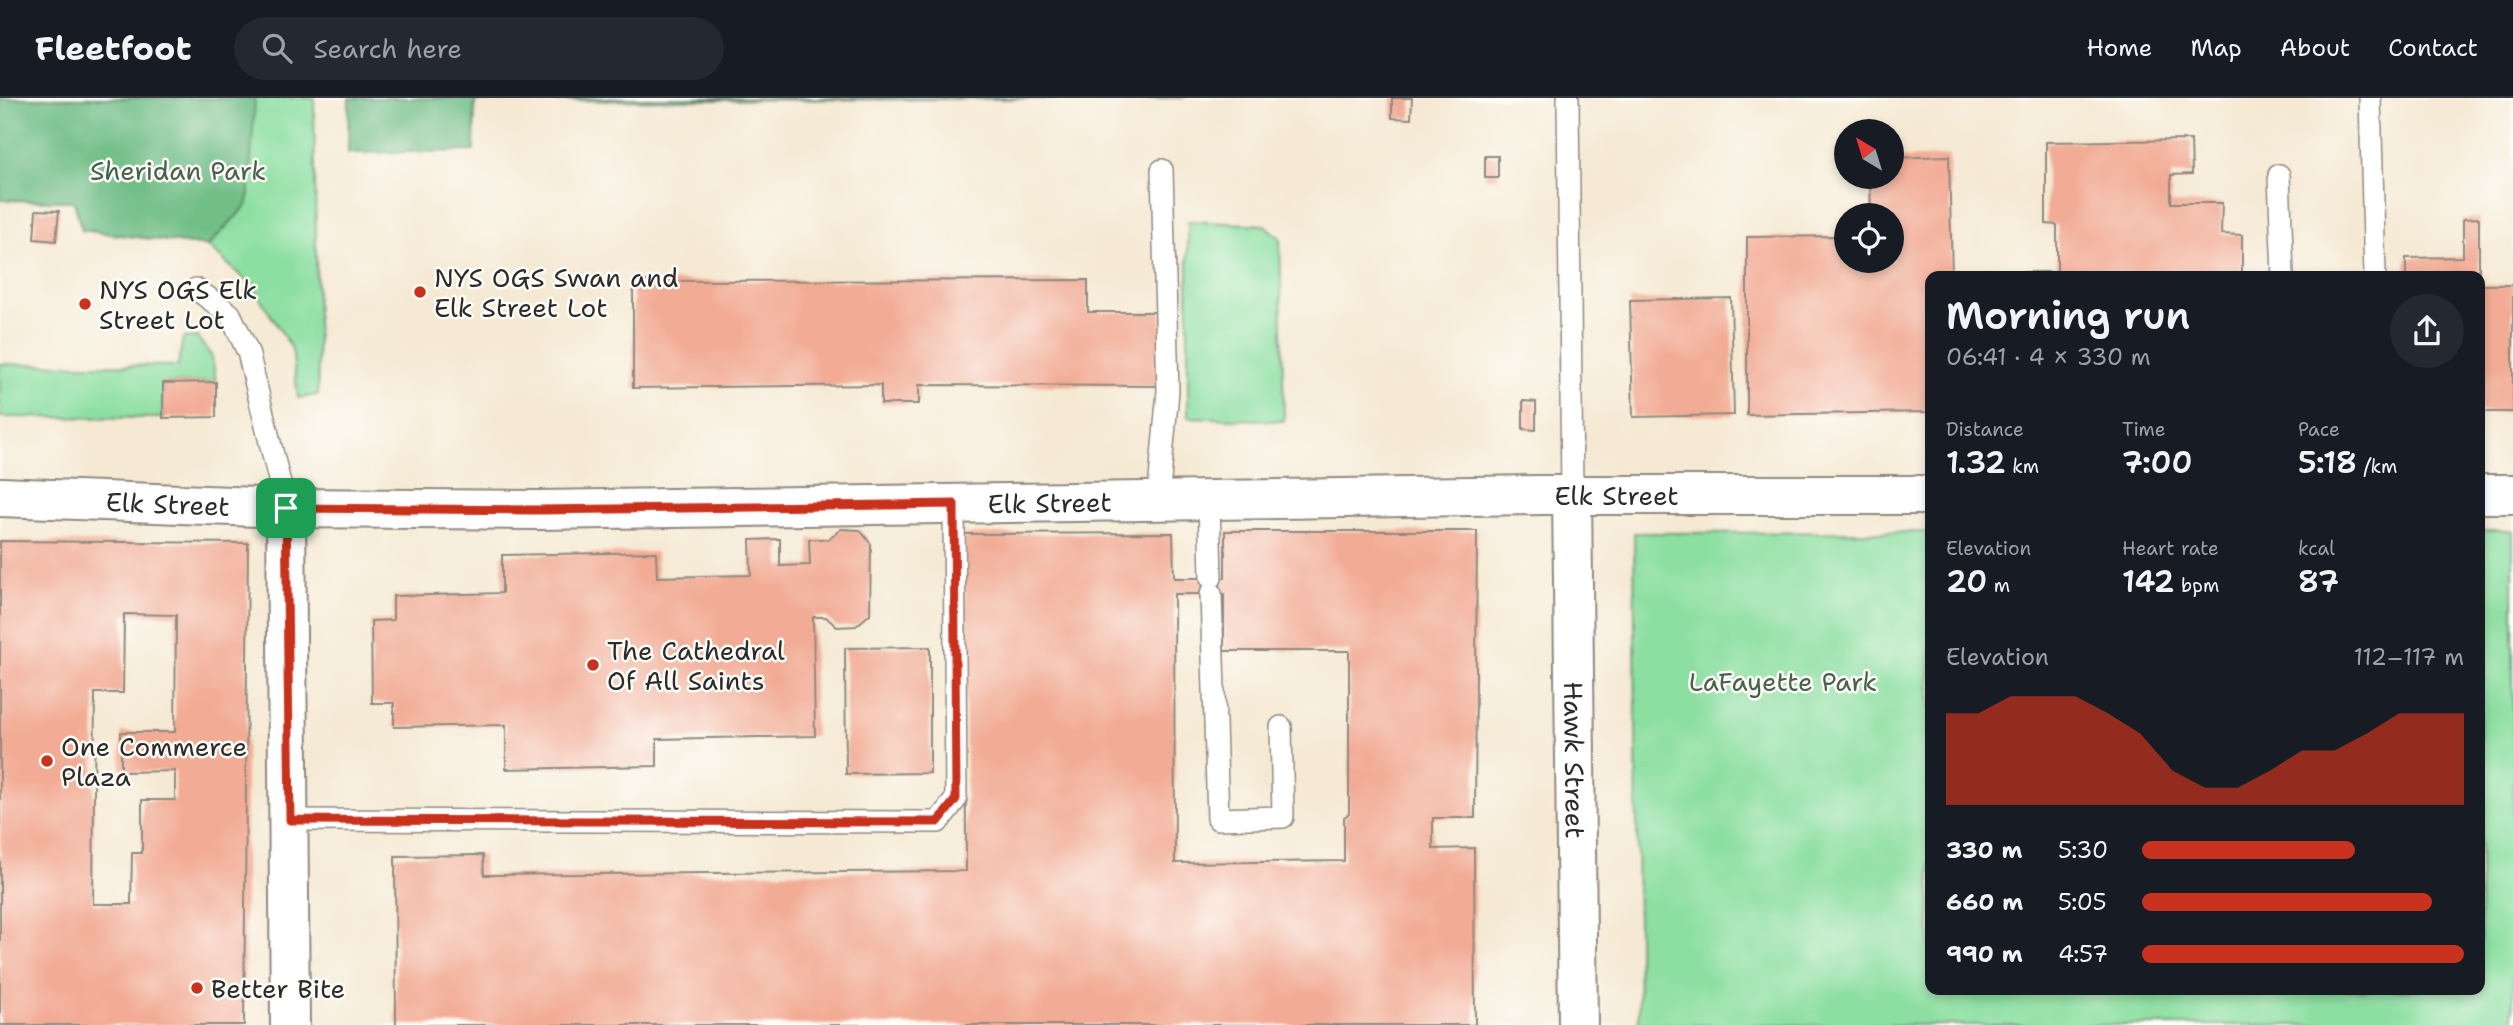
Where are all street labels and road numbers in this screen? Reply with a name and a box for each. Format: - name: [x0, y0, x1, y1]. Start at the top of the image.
- street label: Elk Street: [1555, 478, 1679, 513]
- street label: Elk Street: [105, 484, 231, 523]
- street label: Elk Street: [987, 484, 1112, 521]
- street label: Hawk Street: [1557, 681, 1593, 839]

